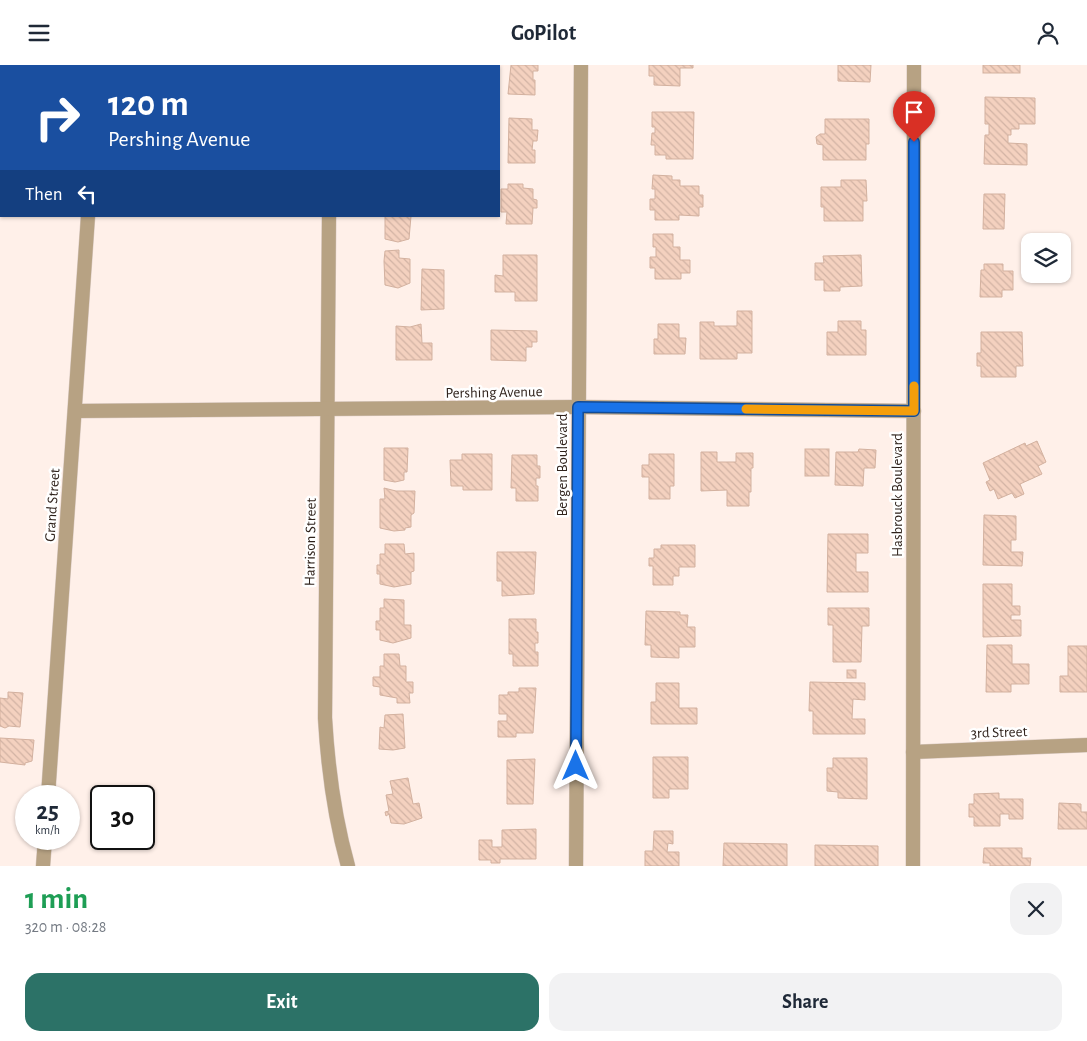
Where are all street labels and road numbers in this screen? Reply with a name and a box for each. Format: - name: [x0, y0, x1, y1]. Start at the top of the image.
- street label: Pershing Avenue: [445, 384, 543, 401]
- street label: Bergen Boulevard: [555, 413, 570, 517]
- street label: Hasbrouck Boulevard: [890, 433, 905, 557]
- street label: Grand Street: [42, 468, 63, 542]
- street label: Harrison Street: [302, 497, 319, 586]
- street label: 3rd Street: [970, 724, 1028, 741]

